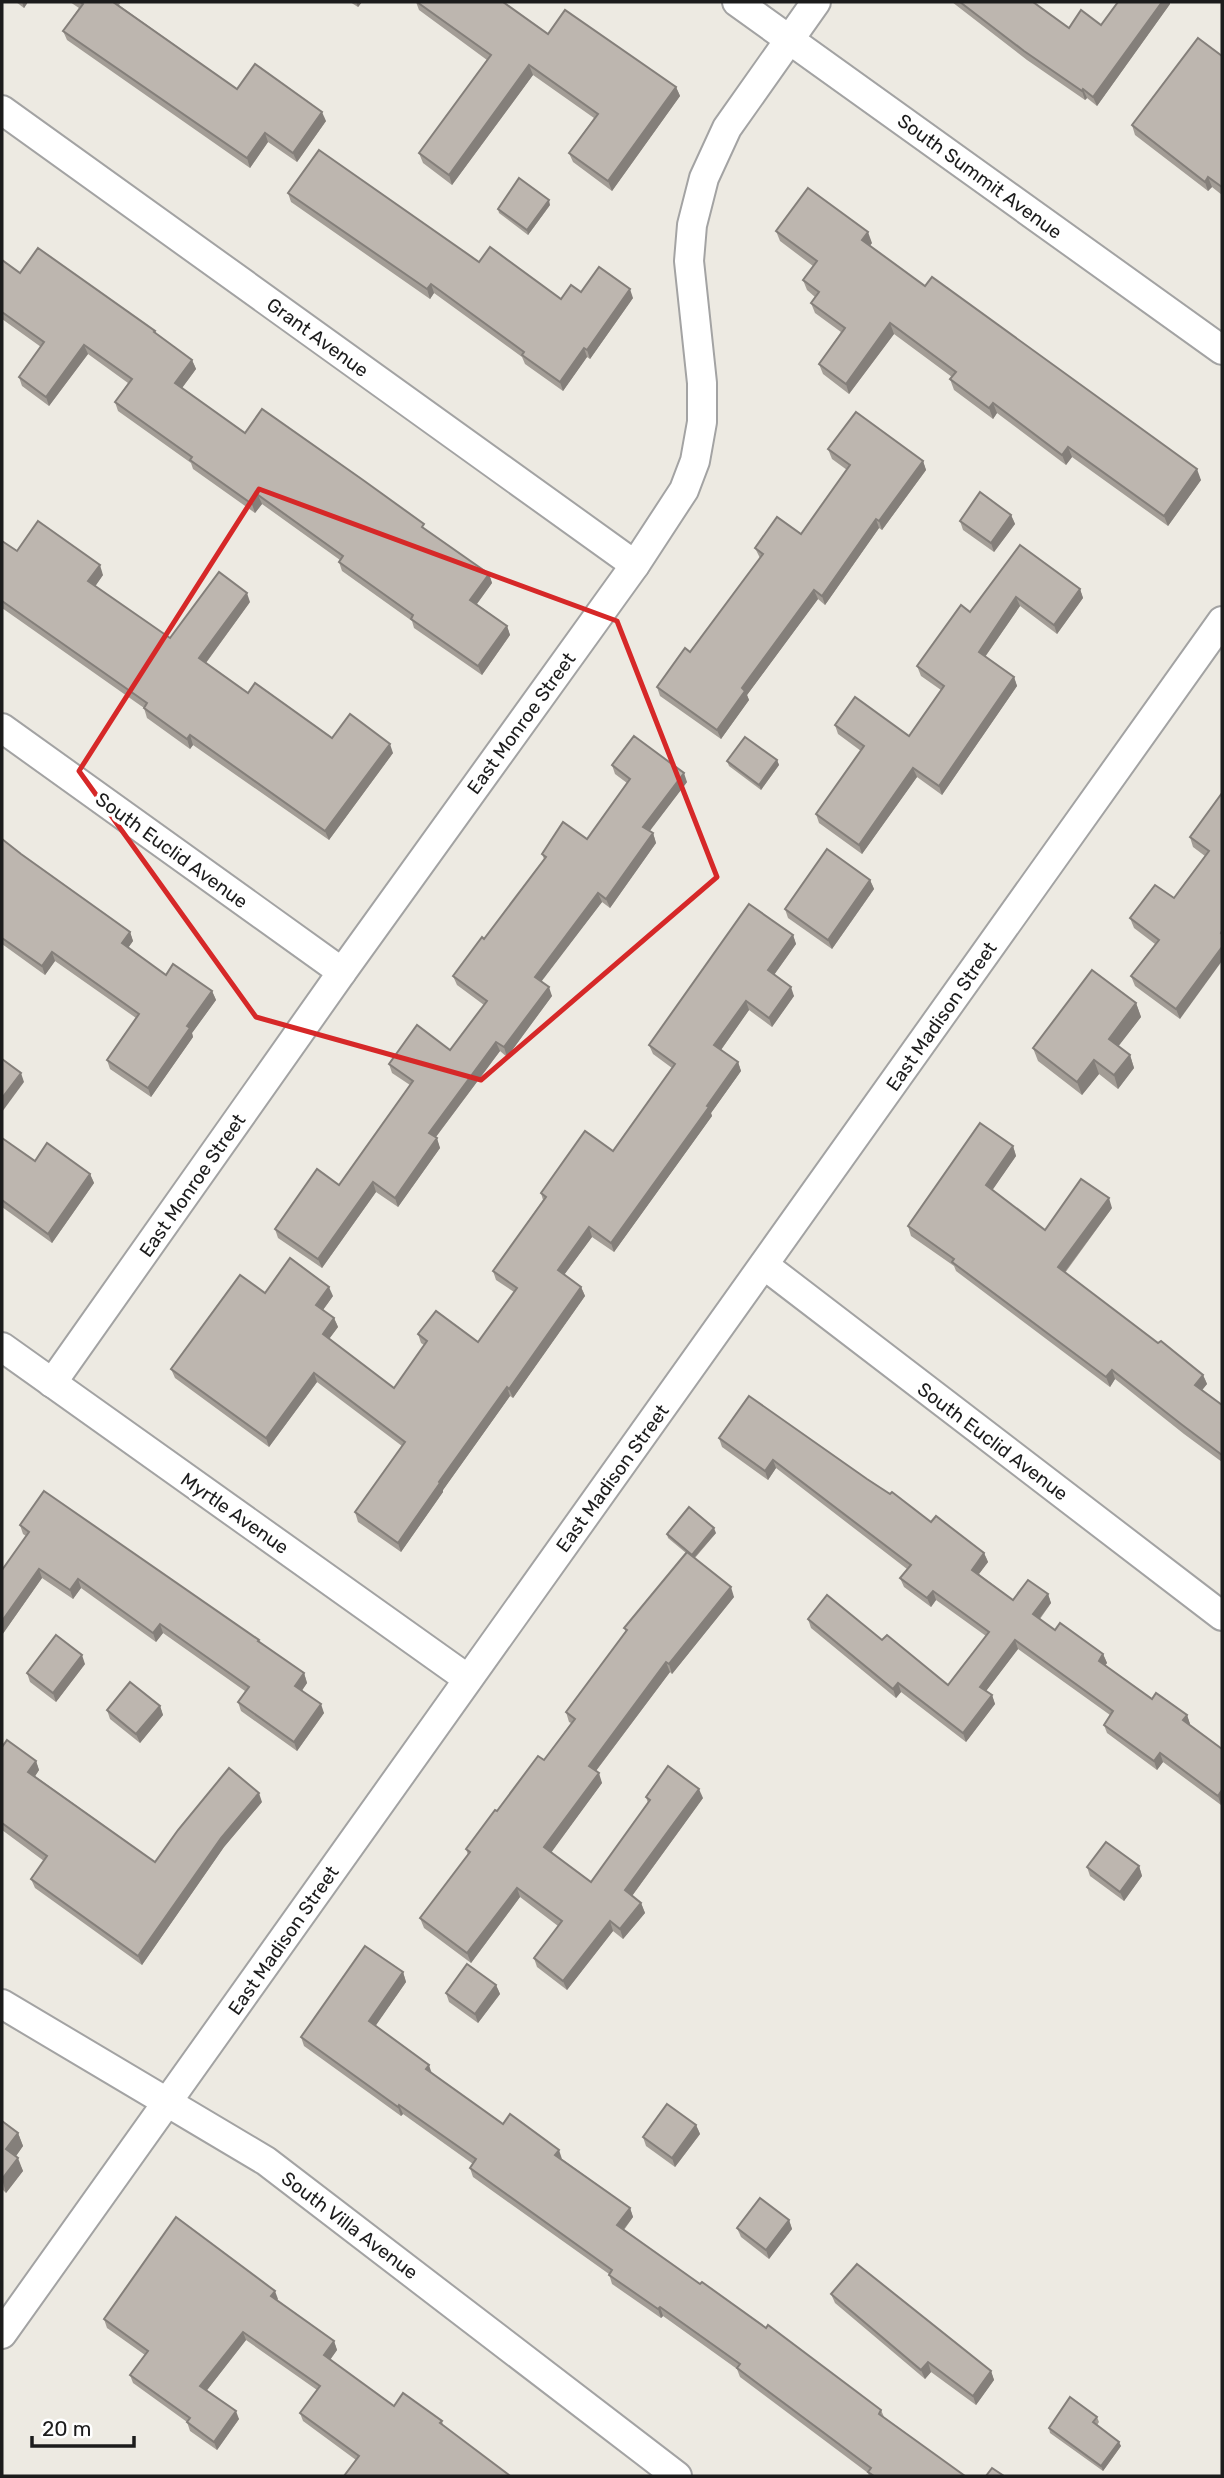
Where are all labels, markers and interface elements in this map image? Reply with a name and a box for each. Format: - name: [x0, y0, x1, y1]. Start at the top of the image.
- street label: South Summit Avenue: [893, 109, 1066, 244]
- street label: Grant Avenue: [262, 293, 373, 382]
- street label: East Monroe Street: [462, 648, 581, 799]
- street label: South Euclid Avenue: [91, 788, 252, 913]
- street label: East Madison Street: [881, 937, 1002, 1095]
- street label: East Monroe Street: [134, 1109, 251, 1261]
- street label: South Euclid Avenue: [913, 1377, 1072, 1505]
- street label: East Madison Street: [551, 1400, 674, 1557]
- street label: Myrtle Avenue: [176, 1468, 293, 1559]
- street label: East Madison Street: [223, 1861, 344, 2019]
- street label: South Villa Avenue: [277, 2167, 422, 2284]
- scale bar: [32, 2404, 133, 2448]
- text: 20 m: [42, 2416, 91, 2441]

